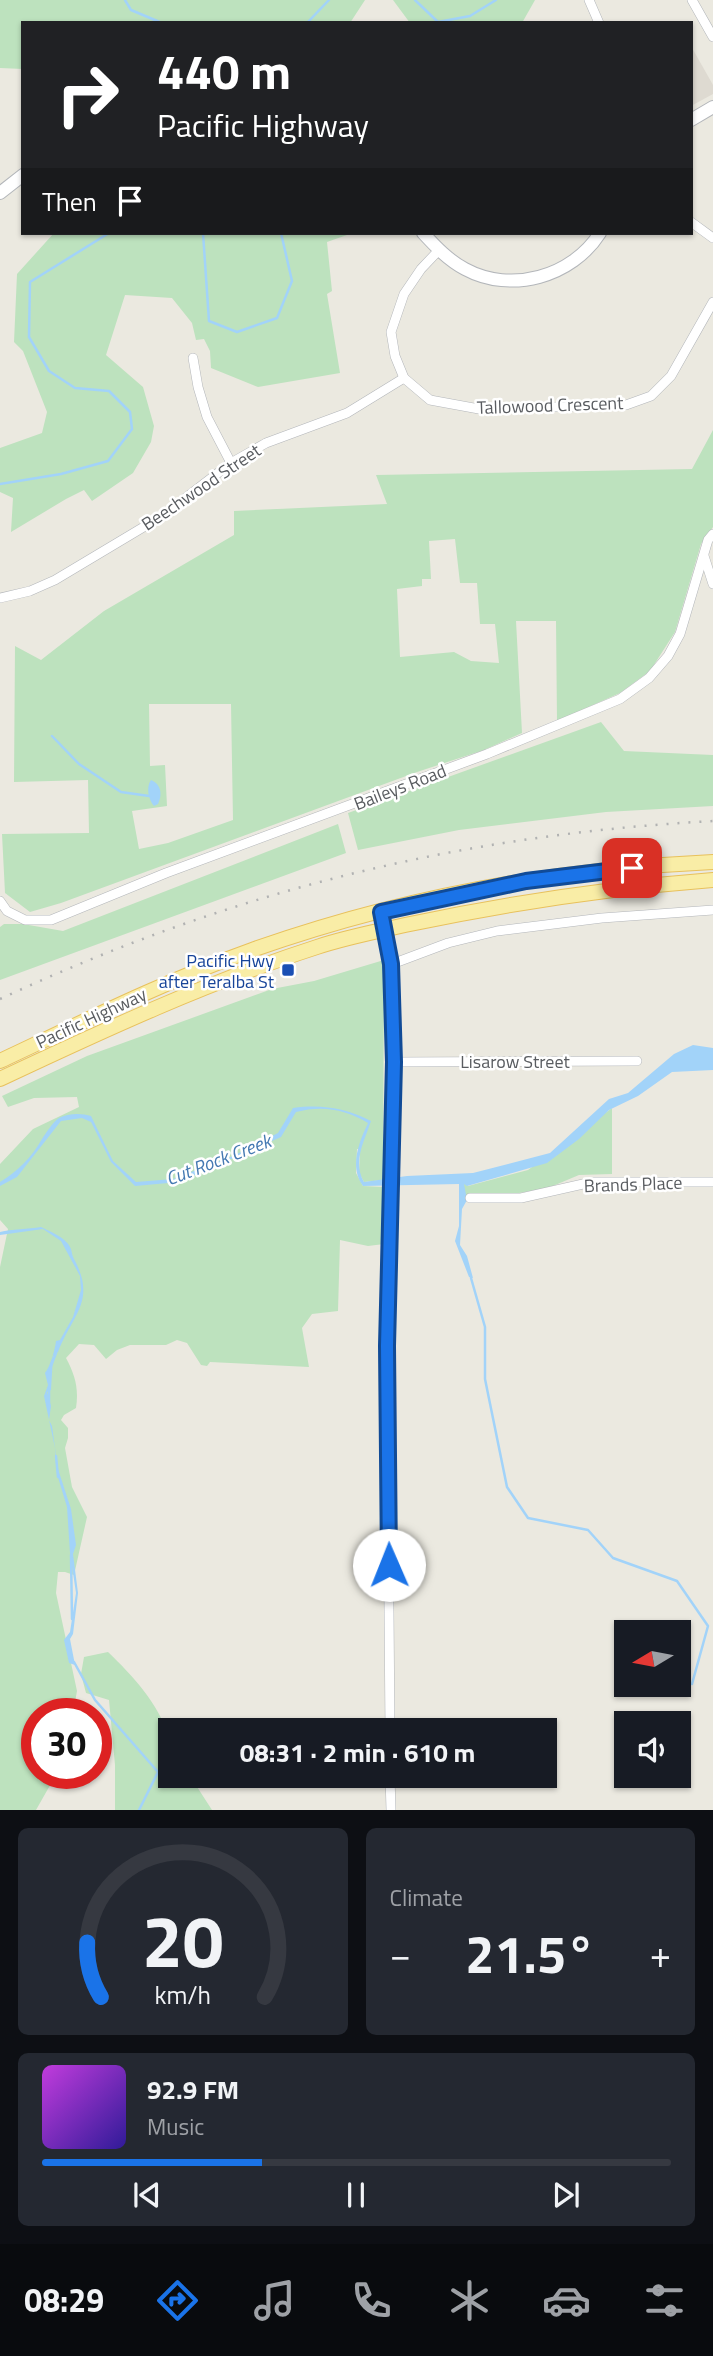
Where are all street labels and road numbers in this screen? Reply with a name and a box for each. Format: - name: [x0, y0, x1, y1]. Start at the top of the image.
- street label: Tallowood Crescent: [476, 389, 624, 421]
- street label: Beechwood Street: [136, 437, 267, 537]
- street label: Baileys Road: [350, 757, 450, 817]
- street label: Pacific Highway: [31, 980, 151, 1055]
- street label: Lisarow Street: [460, 1048, 570, 1075]
- street label: Brands Place: [583, 1169, 683, 1199]

